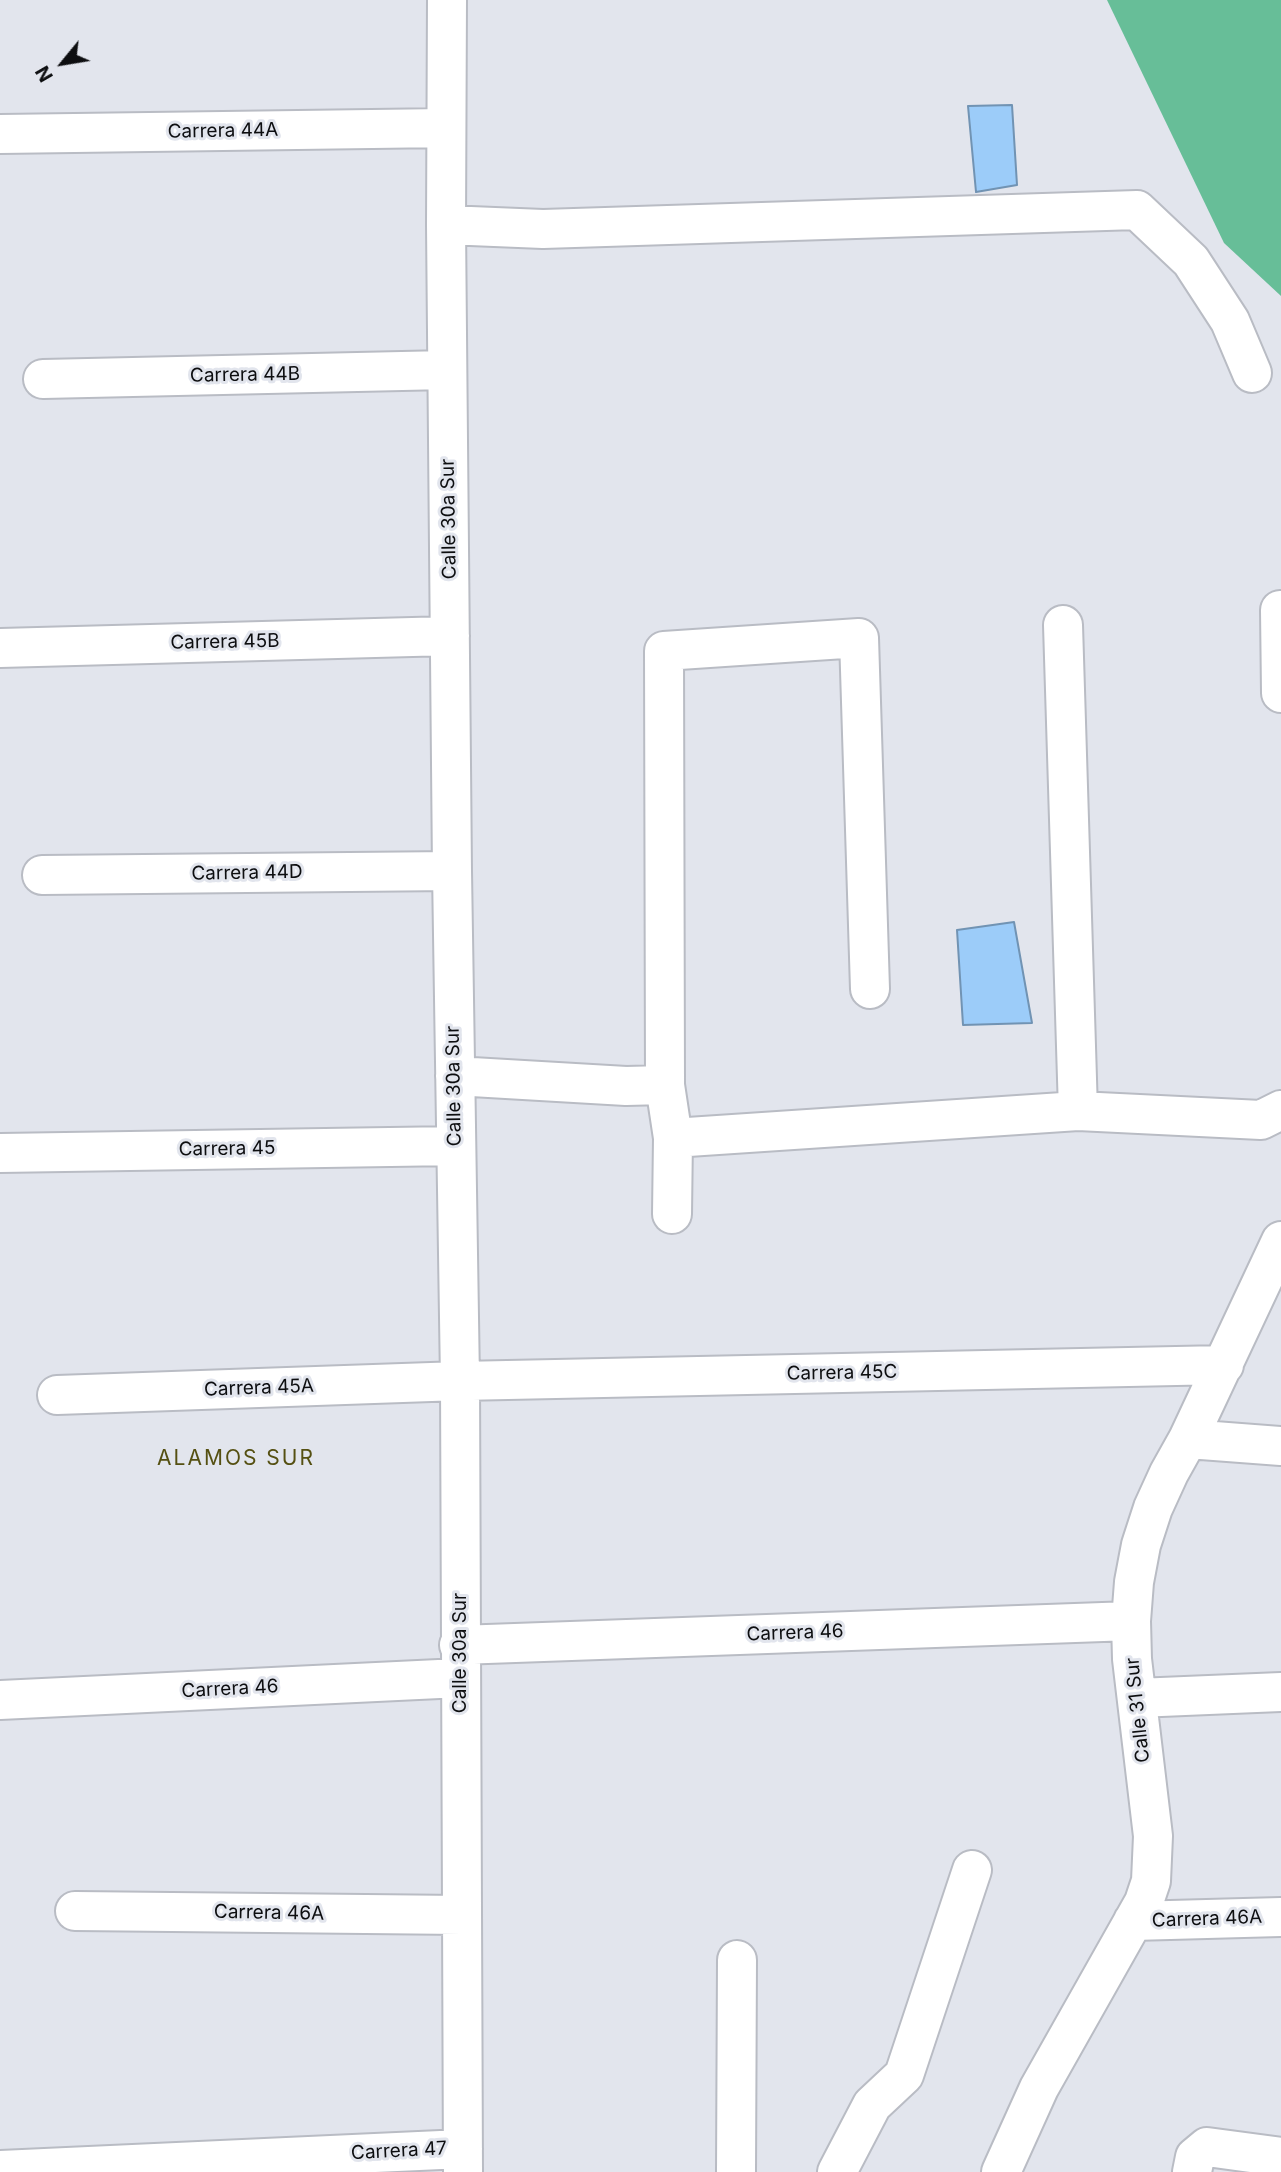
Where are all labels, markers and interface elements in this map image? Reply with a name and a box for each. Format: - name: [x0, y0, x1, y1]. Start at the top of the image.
- north arrow: [28, 28, 98, 98]
- text: N: [31, 62, 58, 86]
- street label: Carrera 44A: [167, 119, 279, 143]
- street label: Carrera 44B: [190, 363, 300, 387]
- street label: Calle 30a Sur: [437, 459, 461, 579]
- street label: Carrera 45B: [170, 630, 280, 654]
- street label: Carrera 44D: [191, 861, 303, 885]
- street label: Calle 30a Sur: [442, 1026, 466, 1146]
- street label: Carrera 45: [178, 1137, 276, 1161]
- street label: Carrera 45C: [786, 1361, 898, 1385]
- street label: Carrera 45A: [204, 1375, 314, 1401]
- district label: ALAMOS SUR: [158, 1446, 314, 1472]
- street label: Calle 30a Sur: [449, 1593, 471, 1713]
- street label: Carrera 46: [746, 1620, 844, 1646]
- street label: Calle 31 Sur: [1121, 1656, 1155, 1764]
- street label: Carrera 46: [181, 1675, 279, 1703]
- street label: Carrera 46A: [214, 1901, 324, 1925]
- street label: Carrera 46A: [1152, 1906, 1262, 1932]
- street label: Carrera 47: [350, 2137, 448, 2165]

